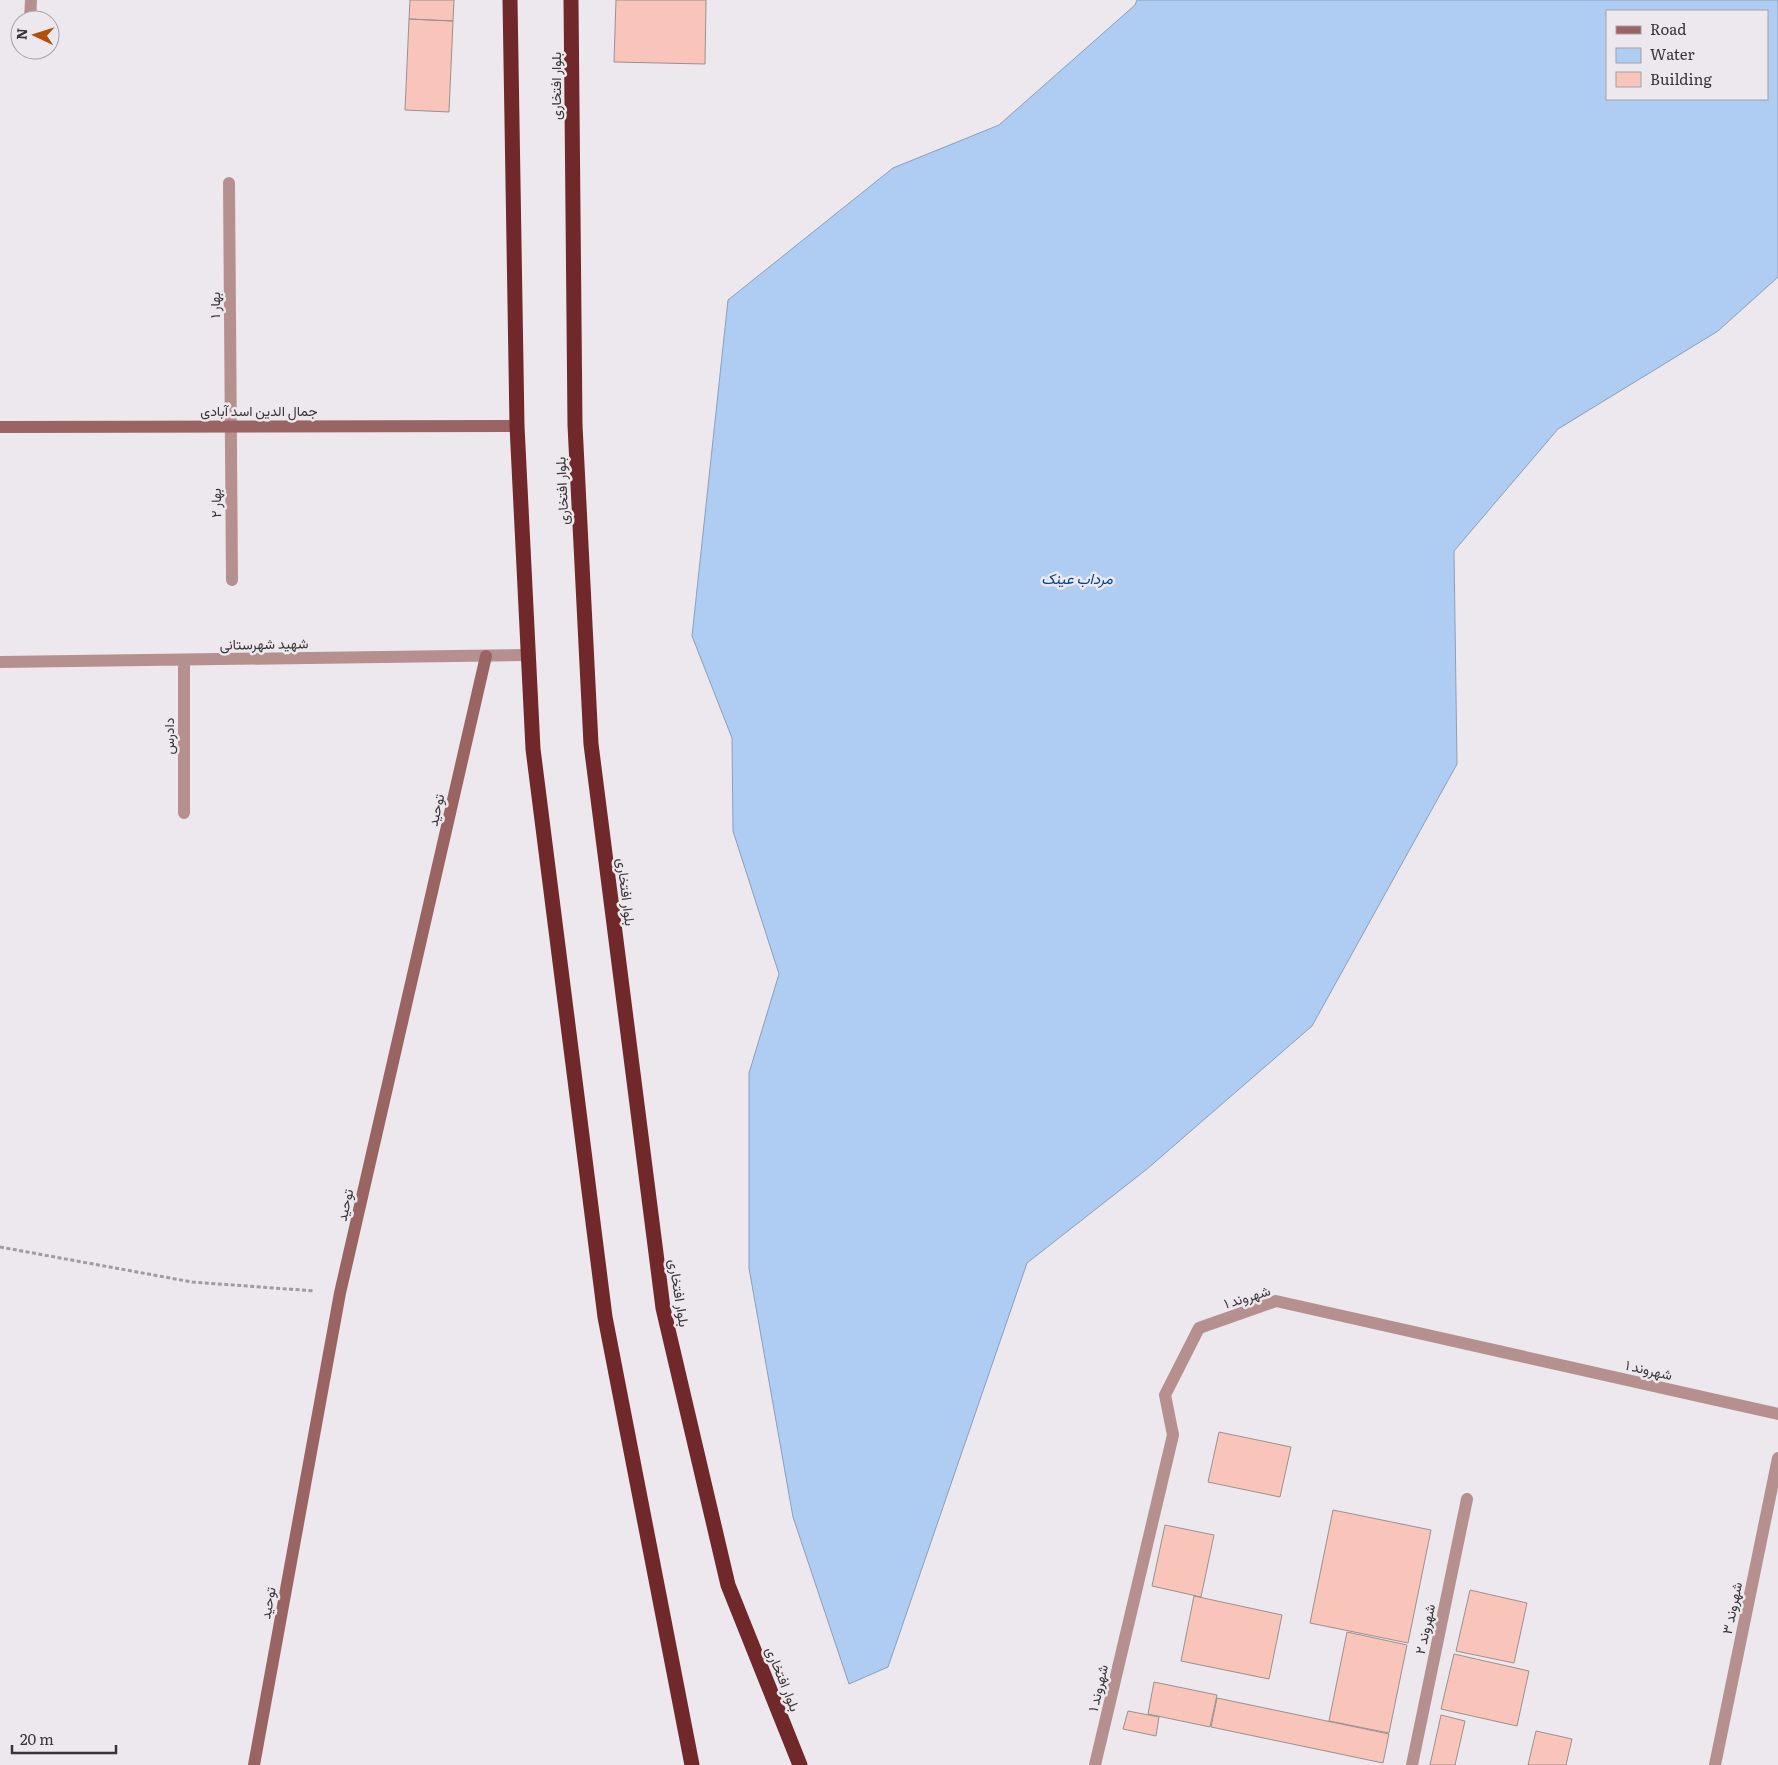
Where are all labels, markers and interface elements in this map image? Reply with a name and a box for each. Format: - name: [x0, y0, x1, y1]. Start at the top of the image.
- north arrow: [10, 10, 60, 60]
- legend: [1606, 10, 1768, 100]
- text: Road: [1650, 17, 1686, 40]
- text: N: [11, 27, 31, 41]
- text: Water: [1650, 42, 1695, 65]
- street label: بلوار افتخاری: [545, 52, 565, 120]
- text: Building: [1650, 67, 1712, 90]
- street label: بهار ۱: [204, 292, 224, 318]
- street label: جمال الدین اسد آبادی: [200, 400, 318, 421]
- street label: بلوار افتخاری: [549, 456, 573, 526]
- street label: بهار ۲: [205, 488, 225, 518]
- water label: مرداب عینک: [1041, 566, 1114, 589]
- street label: شهید شهرستانی: [219, 632, 309, 654]
- street label: دادرس: [158, 717, 178, 754]
- street label: توحید: [422, 792, 448, 828]
- street label: بلوار افتخاری: [613, 857, 641, 927]
- street label: توحید: [331, 1187, 357, 1223]
- street label: بلوار افتخاری: [665, 1258, 695, 1328]
- street label: شهروند ۱: [1221, 1280, 1272, 1313]
- street label: شهروند ۱: [1624, 1354, 1675, 1384]
- street label: شهروند ۳: [1716, 1580, 1746, 1636]
- street label: توحید: [254, 1585, 280, 1621]
- street label: شهروند ۲: [1409, 1602, 1439, 1656]
- street label: بلوار افتخاری: [762, 1643, 806, 1714]
- street label: شهروند ۱: [1082, 1662, 1112, 1713]
- scale bar: [12, 1722, 116, 1754]
- text: 20 m: [20, 1727, 54, 1750]

